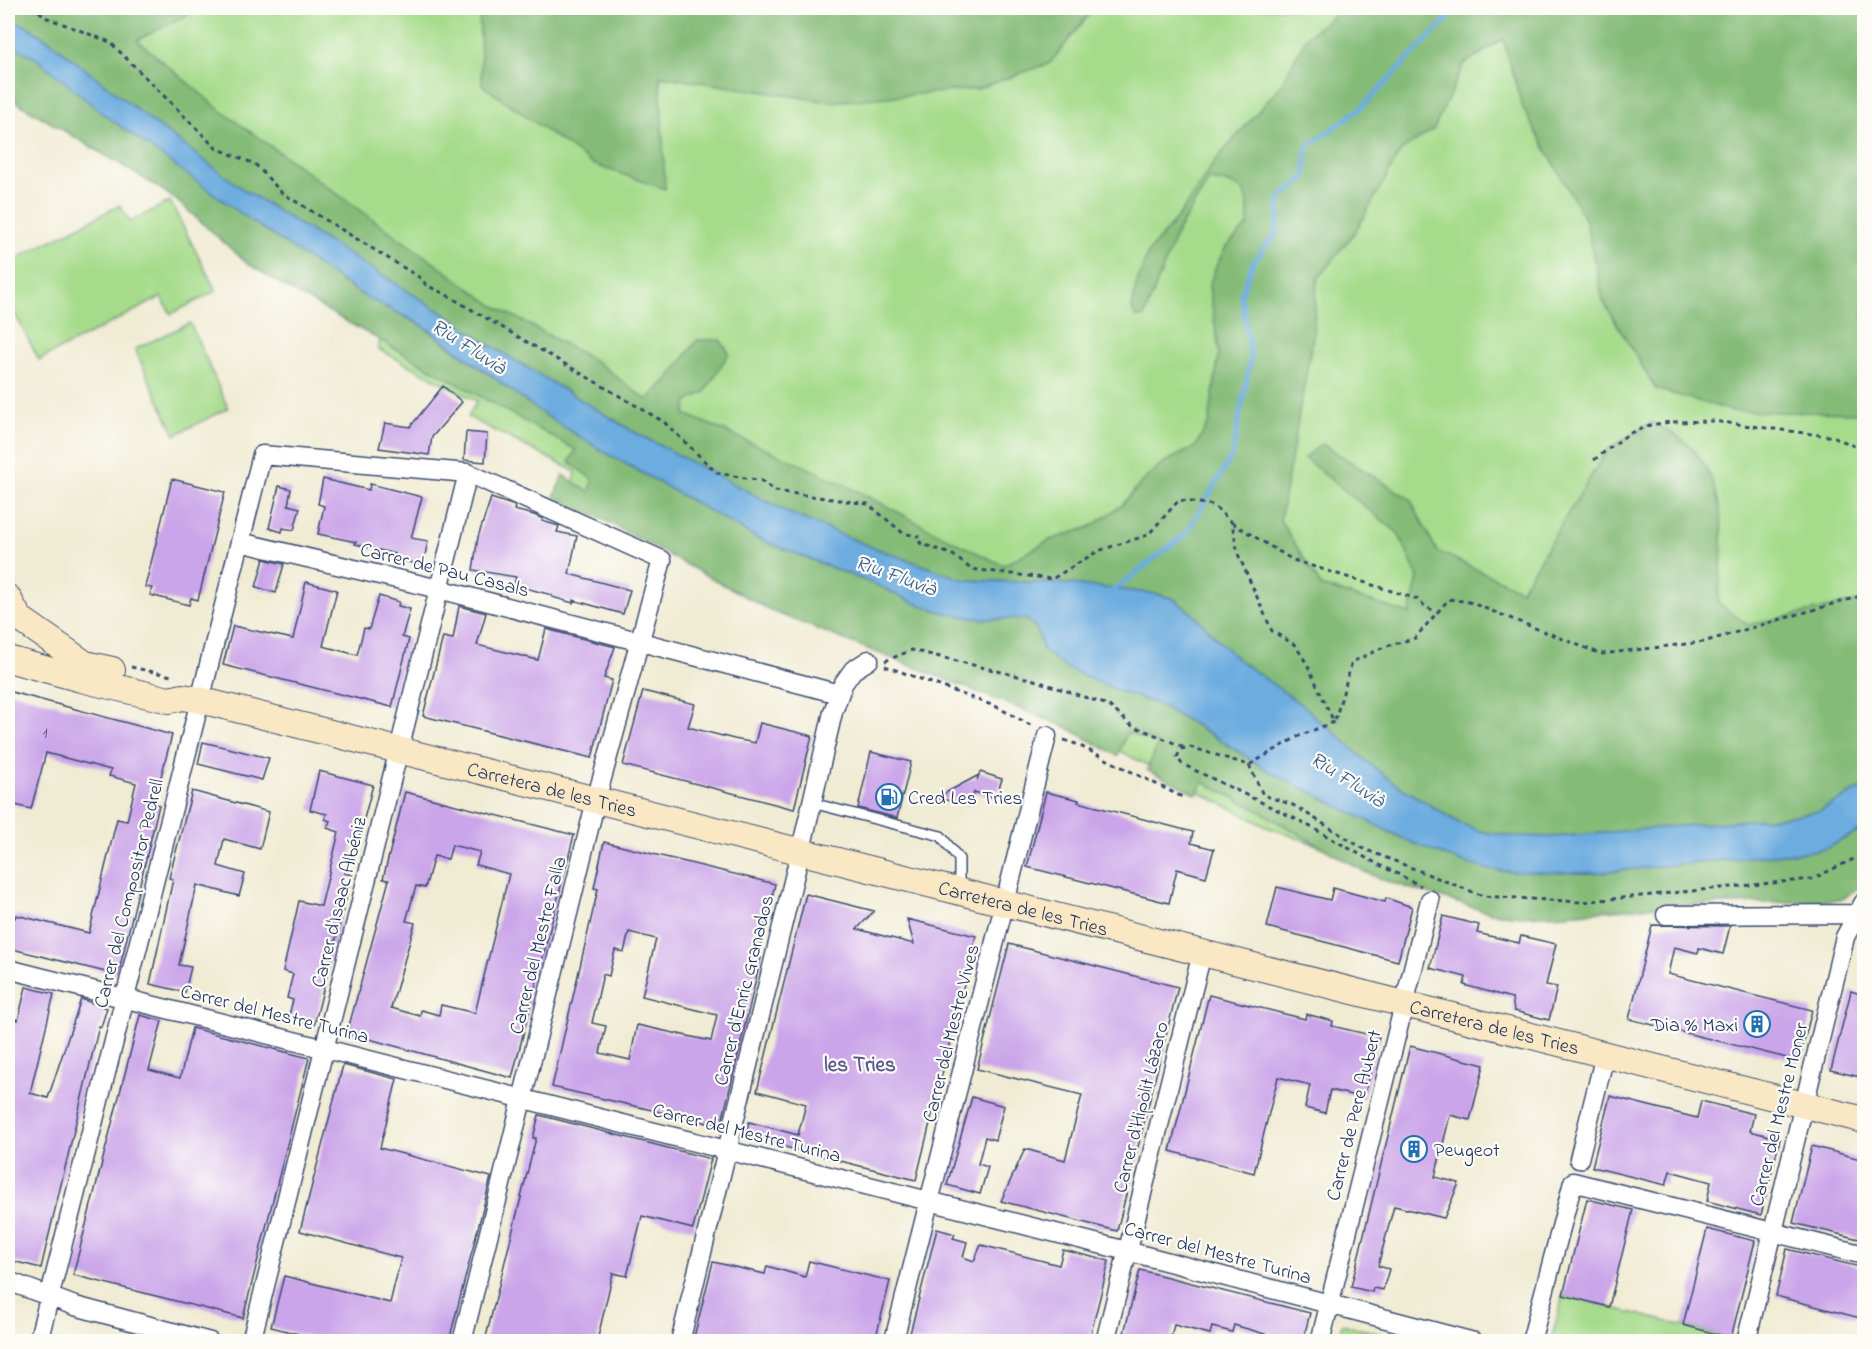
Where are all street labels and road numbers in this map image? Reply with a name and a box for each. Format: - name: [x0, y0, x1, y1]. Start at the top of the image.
- street label: Carrer de Pau Casals: [357, 536, 532, 606]
- street label: Carretera de les Tries: [464, 756, 640, 827]
- street label: Carrer del Compositor Pedrell: [88, 776, 173, 1011]
- street label: Carrer d'Isaac Albéniz: [305, 814, 376, 991]
- street label: Carrer del Mestre Falla: [503, 854, 576, 1038]
- street label: Carretera de les Tries: [935, 875, 1111, 946]
- street label: Carrer d'Enric Granados: [708, 892, 783, 1089]
- street label: Carrer del Mestre Vives: [916, 942, 989, 1126]
- street label: Carrer del Mestre Turina: [177, 978, 372, 1053]
- street label: Carretera de les Tries: [1406, 994, 1582, 1065]
- street label: Carrer d'Hipòlit Lázaro: [1107, 1019, 1178, 1196]
- street label: Carrer del Mestre Moner: [1744, 1019, 1818, 1210]
- street label: Carrer de Pere Aubert: [1320, 1027, 1391, 1204]
- street label: Carrer del Mestre Turina: [649, 1097, 844, 1172]
- street label: Carrer del Mestre Turina: [1120, 1215, 1314, 1293]

